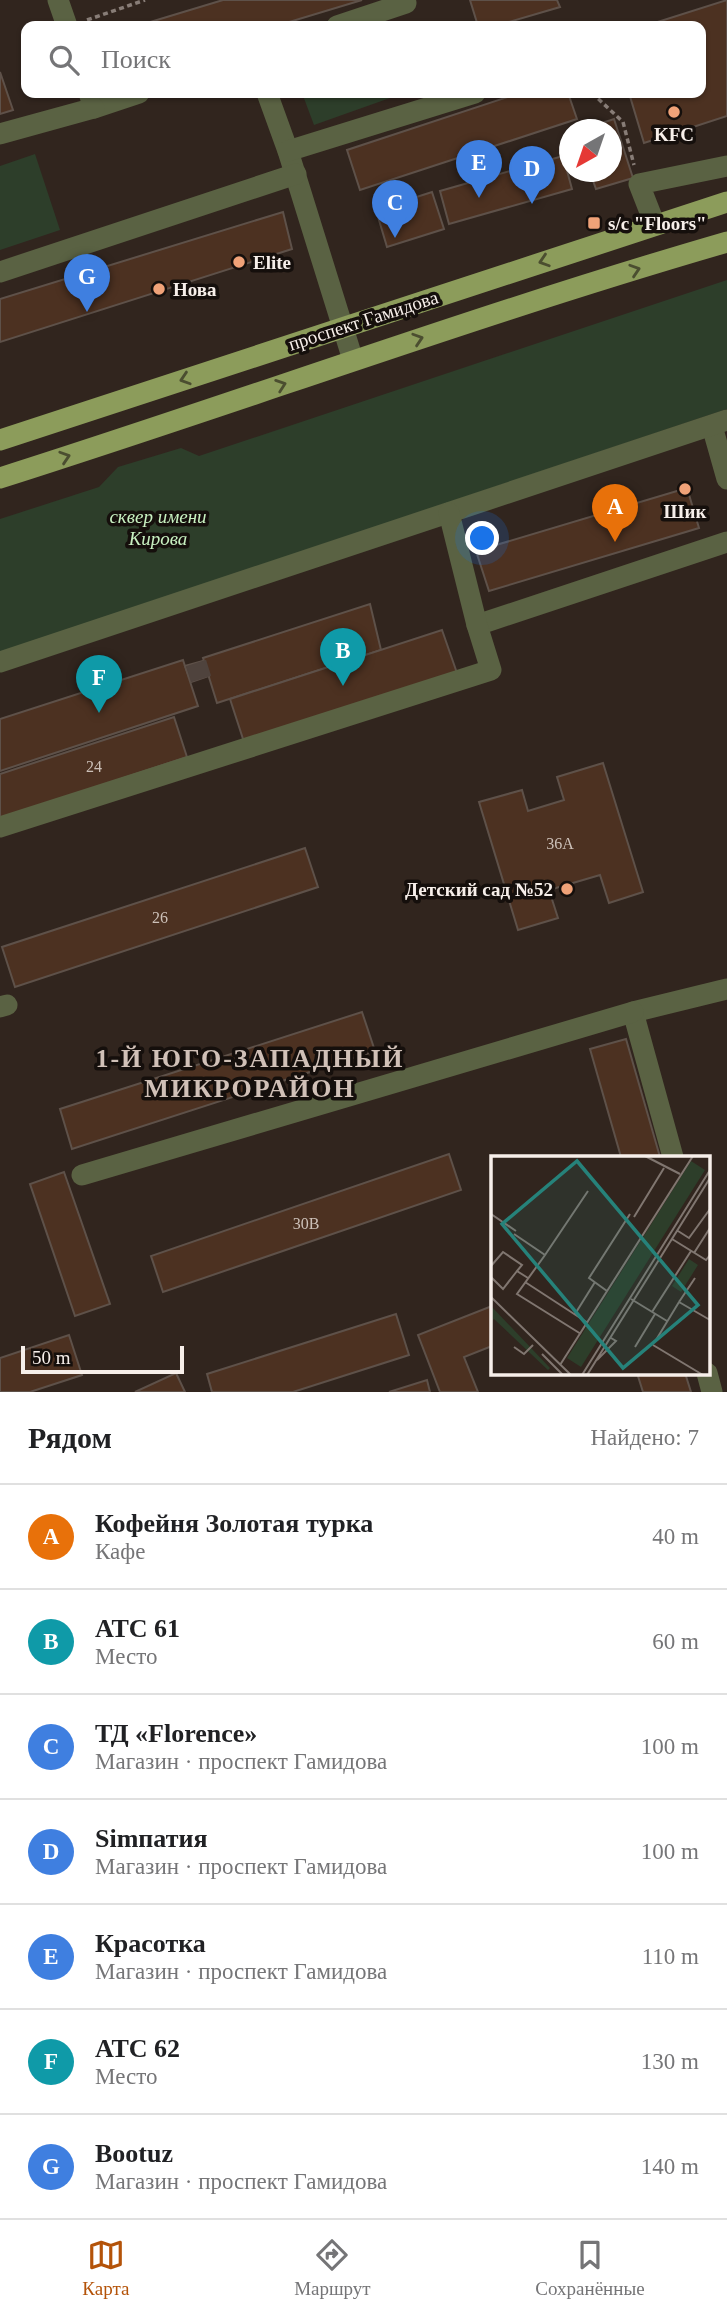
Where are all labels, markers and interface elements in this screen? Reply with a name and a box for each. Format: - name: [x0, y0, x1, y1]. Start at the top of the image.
- search box: [21, 21, 706, 98]
- icon: search: [45, 41, 83, 79]
- text: Поиск: [101, 45, 171, 74]
- marker: KFC: [666, 104, 682, 120]
- north arrow: [559, 119, 622, 182]
- place label: KFC: [654, 124, 694, 145]
- pin: E: [456, 140, 502, 198]
- pin: D: [509, 146, 555, 204]
- pin: C: [372, 180, 418, 238]
- place label: s/c "Floors": [608, 213, 707, 234]
- marker: s/c "Floors": [586, 215, 602, 231]
- place label: Elite: [253, 252, 291, 273]
- one-way arrow: [538, 253, 550, 268]
- pin: G: [64, 254, 110, 312]
- marker: Elite: [231, 254, 247, 270]
- one-way arrow: [629, 263, 641, 278]
- place label: Нова: [173, 279, 217, 300]
- marker: Нова: [151, 281, 167, 297]
- street label: проспект Гамидова: [286, 286, 441, 355]
- one-way arrow: [412, 333, 424, 347]
- one-way arrow: [179, 371, 192, 385]
- one-way arrow: [274, 379, 286, 393]
- one-way arrow: [59, 451, 71, 466]
- marker: Шик: [677, 481, 693, 497]
- pin: A: [592, 484, 638, 542]
- place label: Шик: [664, 501, 706, 522]
- park label: сквер имени Кирова: [109, 506, 207, 549]
- your location: [465, 521, 499, 555]
- pin: B: [320, 628, 366, 686]
- pin: F: [76, 655, 122, 713]
- house number: 24: [86, 758, 102, 775]
- house number: 36А: [546, 835, 574, 852]
- place label: Детский сад №52: [405, 879, 553, 900]
- marker: Детский сад №52: [559, 881, 575, 897]
- house number: 26: [152, 909, 168, 926]
- district label: 1-Й ЮГО-ЗАПАДНЫЙ МИКРОРАЙОН: [95, 1044, 405, 1103]
- inset map: [491, 1156, 710, 1374]
- house number: 30В: [293, 1215, 319, 1232]
- scale bar: [21, 1343, 184, 1375]
- text: 50 m: [32, 1347, 71, 1368]
- text: Рядом: [28, 1421, 112, 1454]
- text: Найдено: 7: [591, 1425, 699, 1450]
- text: Кофейня Золотая турка: [95, 1509, 373, 1538]
- text: A: [43, 1524, 59, 1549]
- text: 40 m: [652, 1524, 699, 1549]
- text: Кафе: [95, 1539, 145, 1564]
- text: АТС 61: [95, 1614, 180, 1643]
- text: B: [43, 1629, 59, 1654]
- text: 60 m: [652, 1629, 699, 1654]
- text: Место: [95, 1644, 157, 1669]
- text: ТД «Florence»: [95, 1719, 257, 1748]
- text: C: [43, 1734, 59, 1759]
- text: 100 m: [641, 1734, 699, 1759]
- text: Магазин · проспект Гамидова: [95, 1749, 387, 1774]
- text: Simпатия: [95, 1824, 207, 1853]
- text: D: [43, 1839, 59, 1864]
- text: 100 m: [641, 1839, 699, 1864]
- text: Магазин · проспект Гамидова: [95, 1854, 387, 1879]
- text: Красотка: [95, 1929, 206, 1958]
- text: E: [43, 1944, 59, 1969]
- text: 110 m: [642, 1944, 699, 1969]
- text: Магазин · проспект Гамидова: [95, 1959, 387, 1984]
- text: АТС 62: [95, 2034, 180, 2063]
- text: F: [44, 2049, 58, 2074]
- text: 130 m: [641, 2049, 699, 2074]
- text: Место: [95, 2064, 157, 2089]
- text: Bootuz: [95, 2139, 173, 2168]
- text: G: [42, 2154, 60, 2179]
- text: 140 m: [641, 2154, 699, 2179]
- text: Магазин · проспект Гамидова: [95, 2169, 387, 2194]
- tab: Карта: [82, 2236, 129, 2300]
- tab: Маршрут: [294, 2236, 371, 2300]
- tab: Сохранённые: [535, 2236, 645, 2300]

